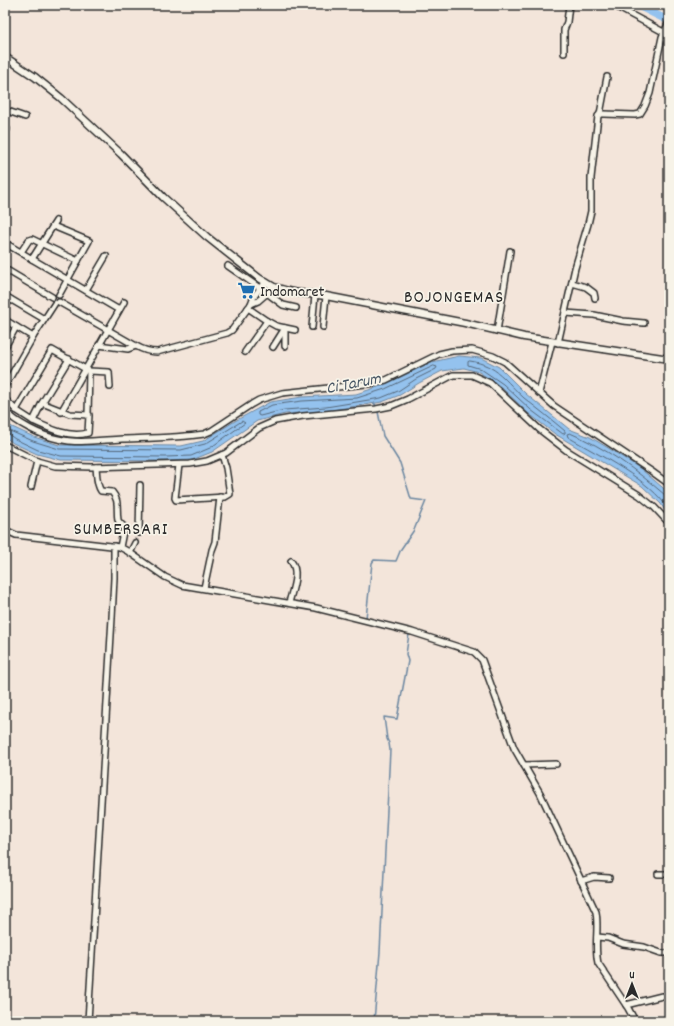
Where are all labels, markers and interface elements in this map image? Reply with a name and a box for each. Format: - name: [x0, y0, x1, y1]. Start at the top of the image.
- supermarket icon: Indomaret: [237, 280, 257, 300]
- place label: Indomaret: [260, 281, 324, 304]
- district label: BOJONGEMAS: [404, 286, 504, 311]
- water label: Ci Tarum: [324, 368, 383, 402]
- district label: SUMBERSARI: [74, 518, 168, 543]
- north arrow: [612, 964, 652, 1004]
- text: U: [629, 968, 635, 984]

